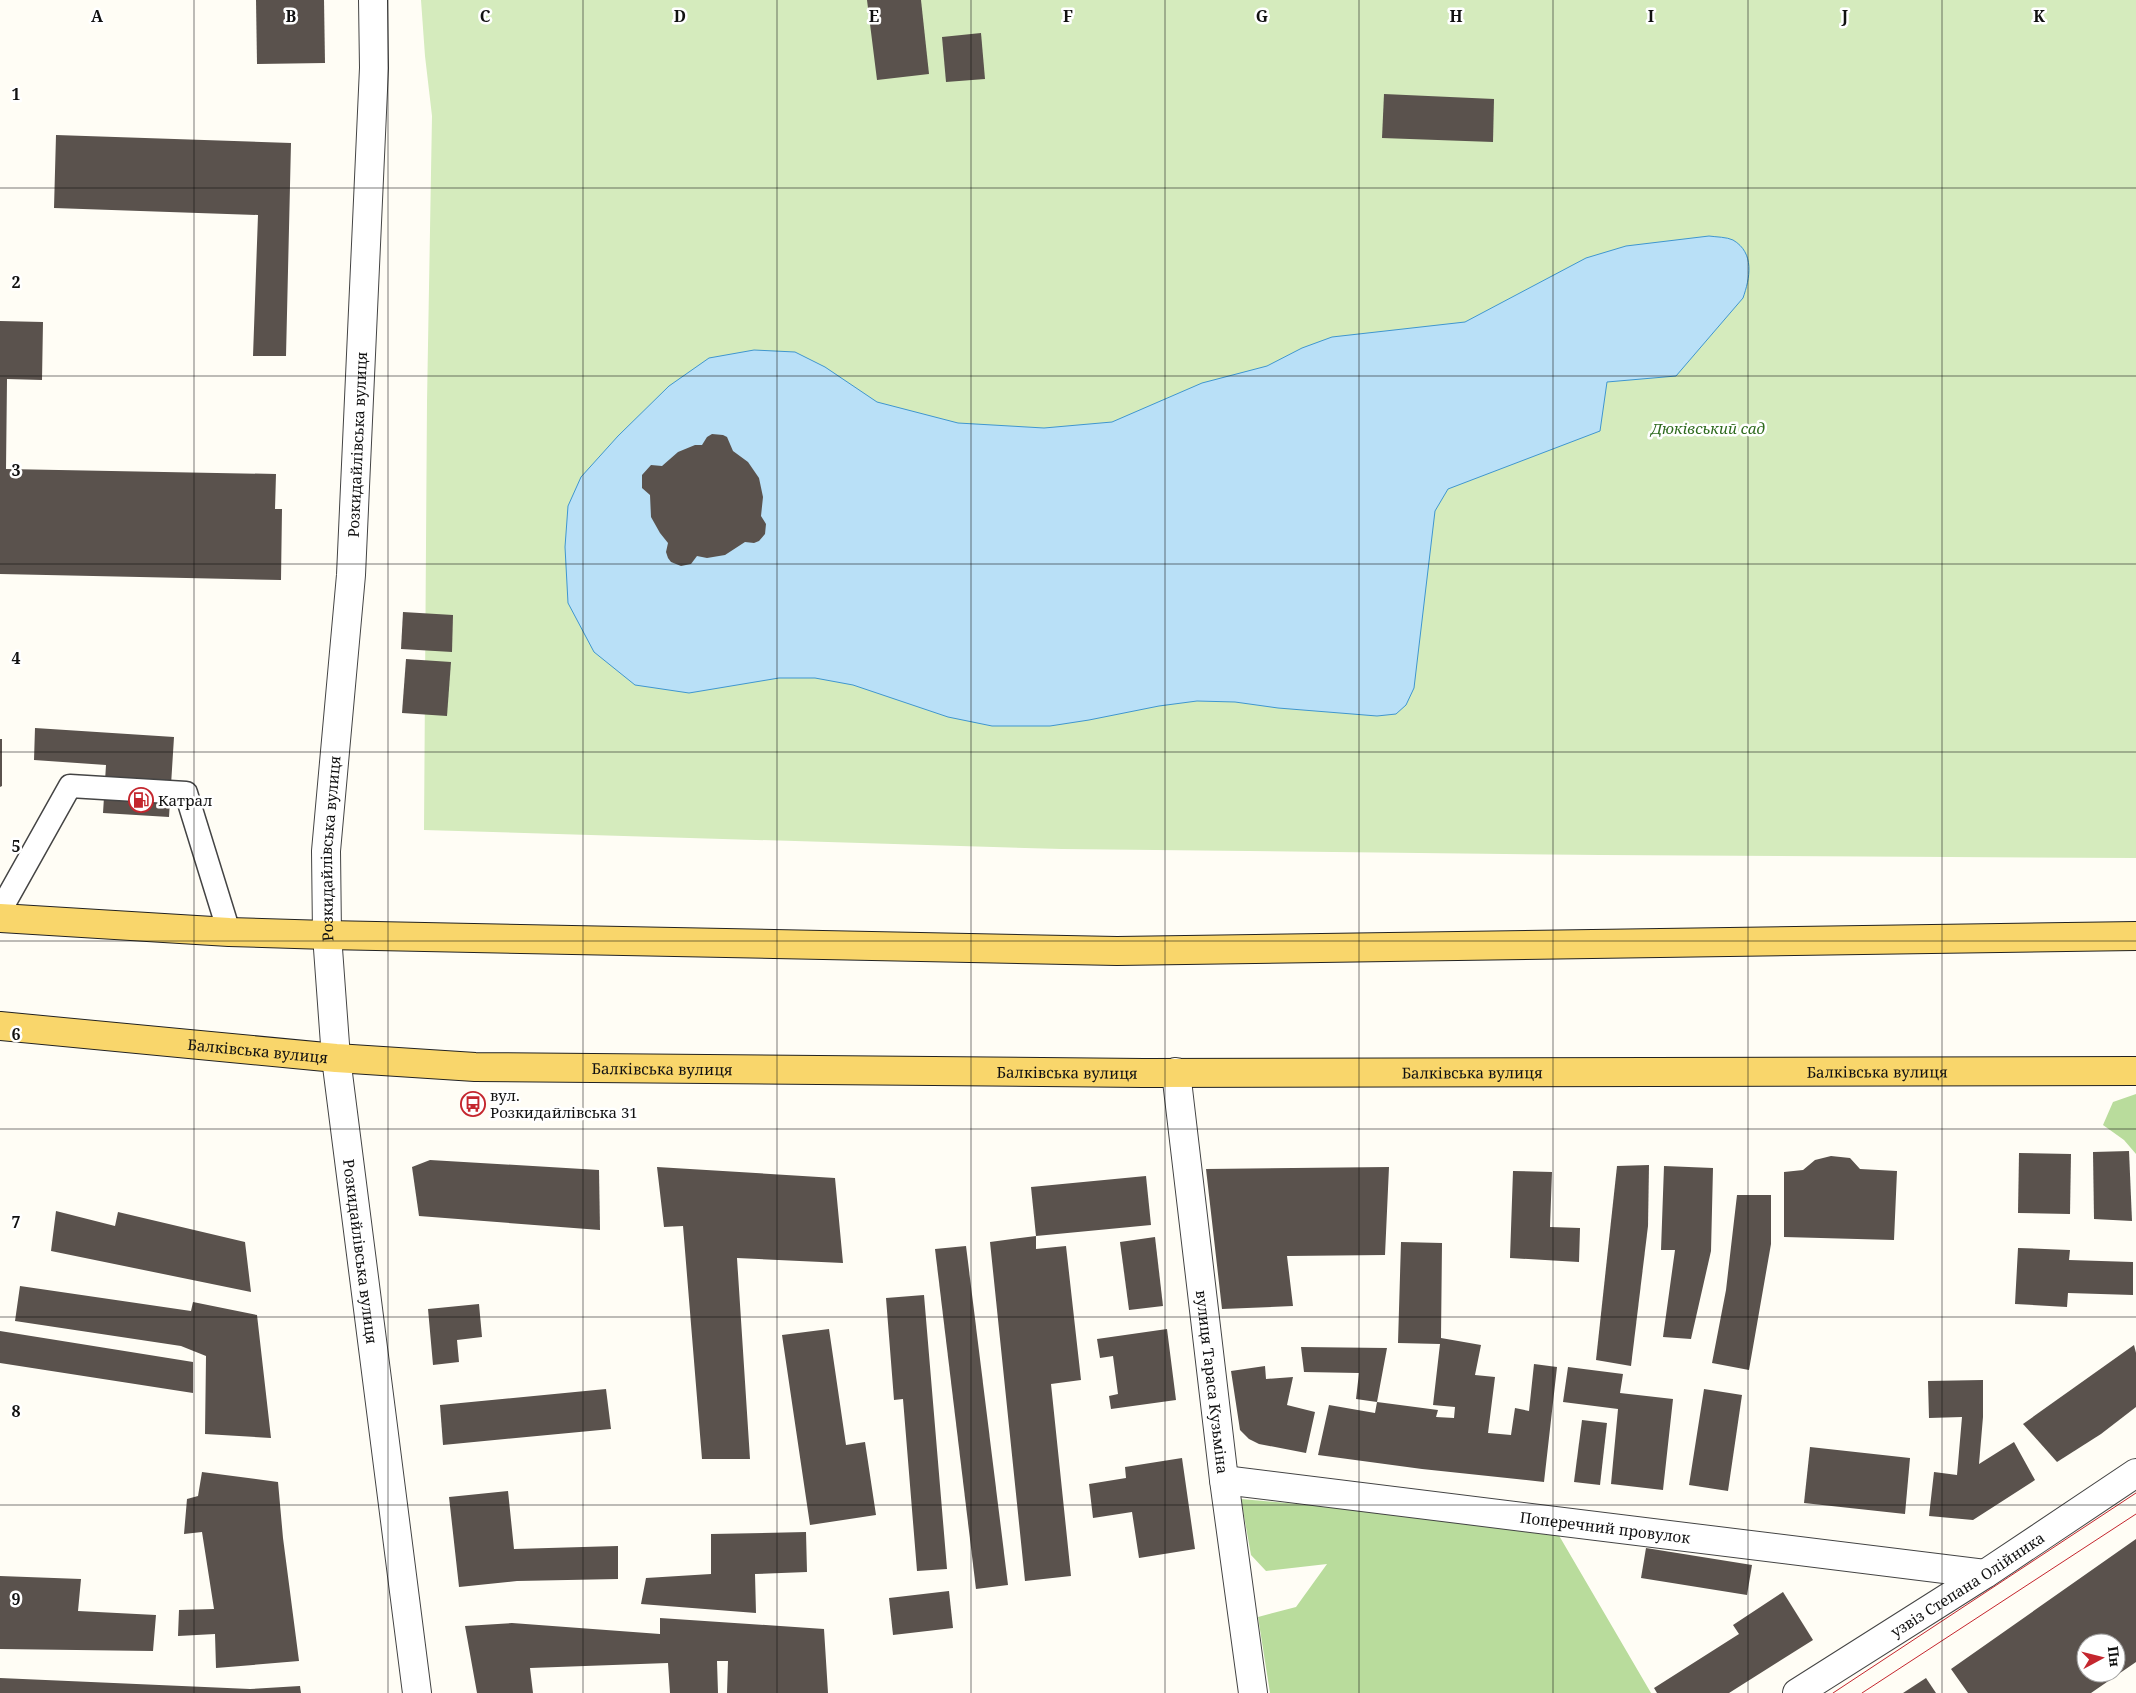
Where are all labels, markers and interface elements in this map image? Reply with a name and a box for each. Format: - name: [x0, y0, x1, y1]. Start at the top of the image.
- text: A: [91, 5, 104, 27]
- text: B: [286, 5, 297, 27]
- text: C: [480, 5, 491, 27]
- text: D: [674, 5, 686, 27]
- text: E: [869, 5, 879, 27]
- text: F: [1063, 5, 1073, 27]
- text: G: [1256, 5, 1268, 27]
- text: H: [1449, 5, 1463, 27]
- text: I: [1648, 5, 1654, 27]
- text: J: [1841, 5, 1849, 27]
- text: K: [2033, 5, 2045, 27]
- text: 1: [11, 83, 21, 105]
- text: 2: [11, 271, 21, 293]
- street label: Розкидайлівська вулиця: [343, 351, 371, 538]
- park label: Дюківський сад: [1649, 418, 1765, 438]
- text: 3: [11, 459, 21, 481]
- text: 4: [11, 647, 21, 669]
- street label: Розкидайлівська вулиця: [316, 755, 345, 942]
- fuel station icon: Катрал: [128, 787, 154, 813]
- place label: Катрал: [158, 790, 212, 810]
- text: 5: [11, 835, 21, 857]
- text: 6: [11, 1023, 21, 1045]
- street label: Балківська вулиця: [187, 1034, 329, 1067]
- street label: Балківська вулиця: [592, 1058, 733, 1079]
- street label: Балківська вулиця: [1807, 1061, 1948, 1082]
- street label: Балківська вулиця: [997, 1062, 1138, 1083]
- street label: Балківська вулиця: [1402, 1062, 1543, 1082]
- place label: вул. Розкидайлiвська 31: [490, 1085, 638, 1122]
- bus stop icon: вул. Розкидайлiвська 31: [460, 1091, 486, 1117]
- street label: Розкидайлівська вулиця: [339, 1158, 382, 1345]
- text: 7: [11, 1211, 21, 1233]
- street label: вулиця Тараса Кузьміна: [1192, 1289, 1233, 1475]
- text: 8: [11, 1400, 21, 1422]
- street label: Поперечний провулок: [1519, 1507, 1692, 1548]
- street label: узвіз Степана Олійника: [1886, 1527, 2048, 1641]
- text: 9: [11, 1588, 21, 1610]
- north arrow: [2076, 1633, 2126, 1683]
- text: Пн: [2104, 1645, 2125, 1668]

